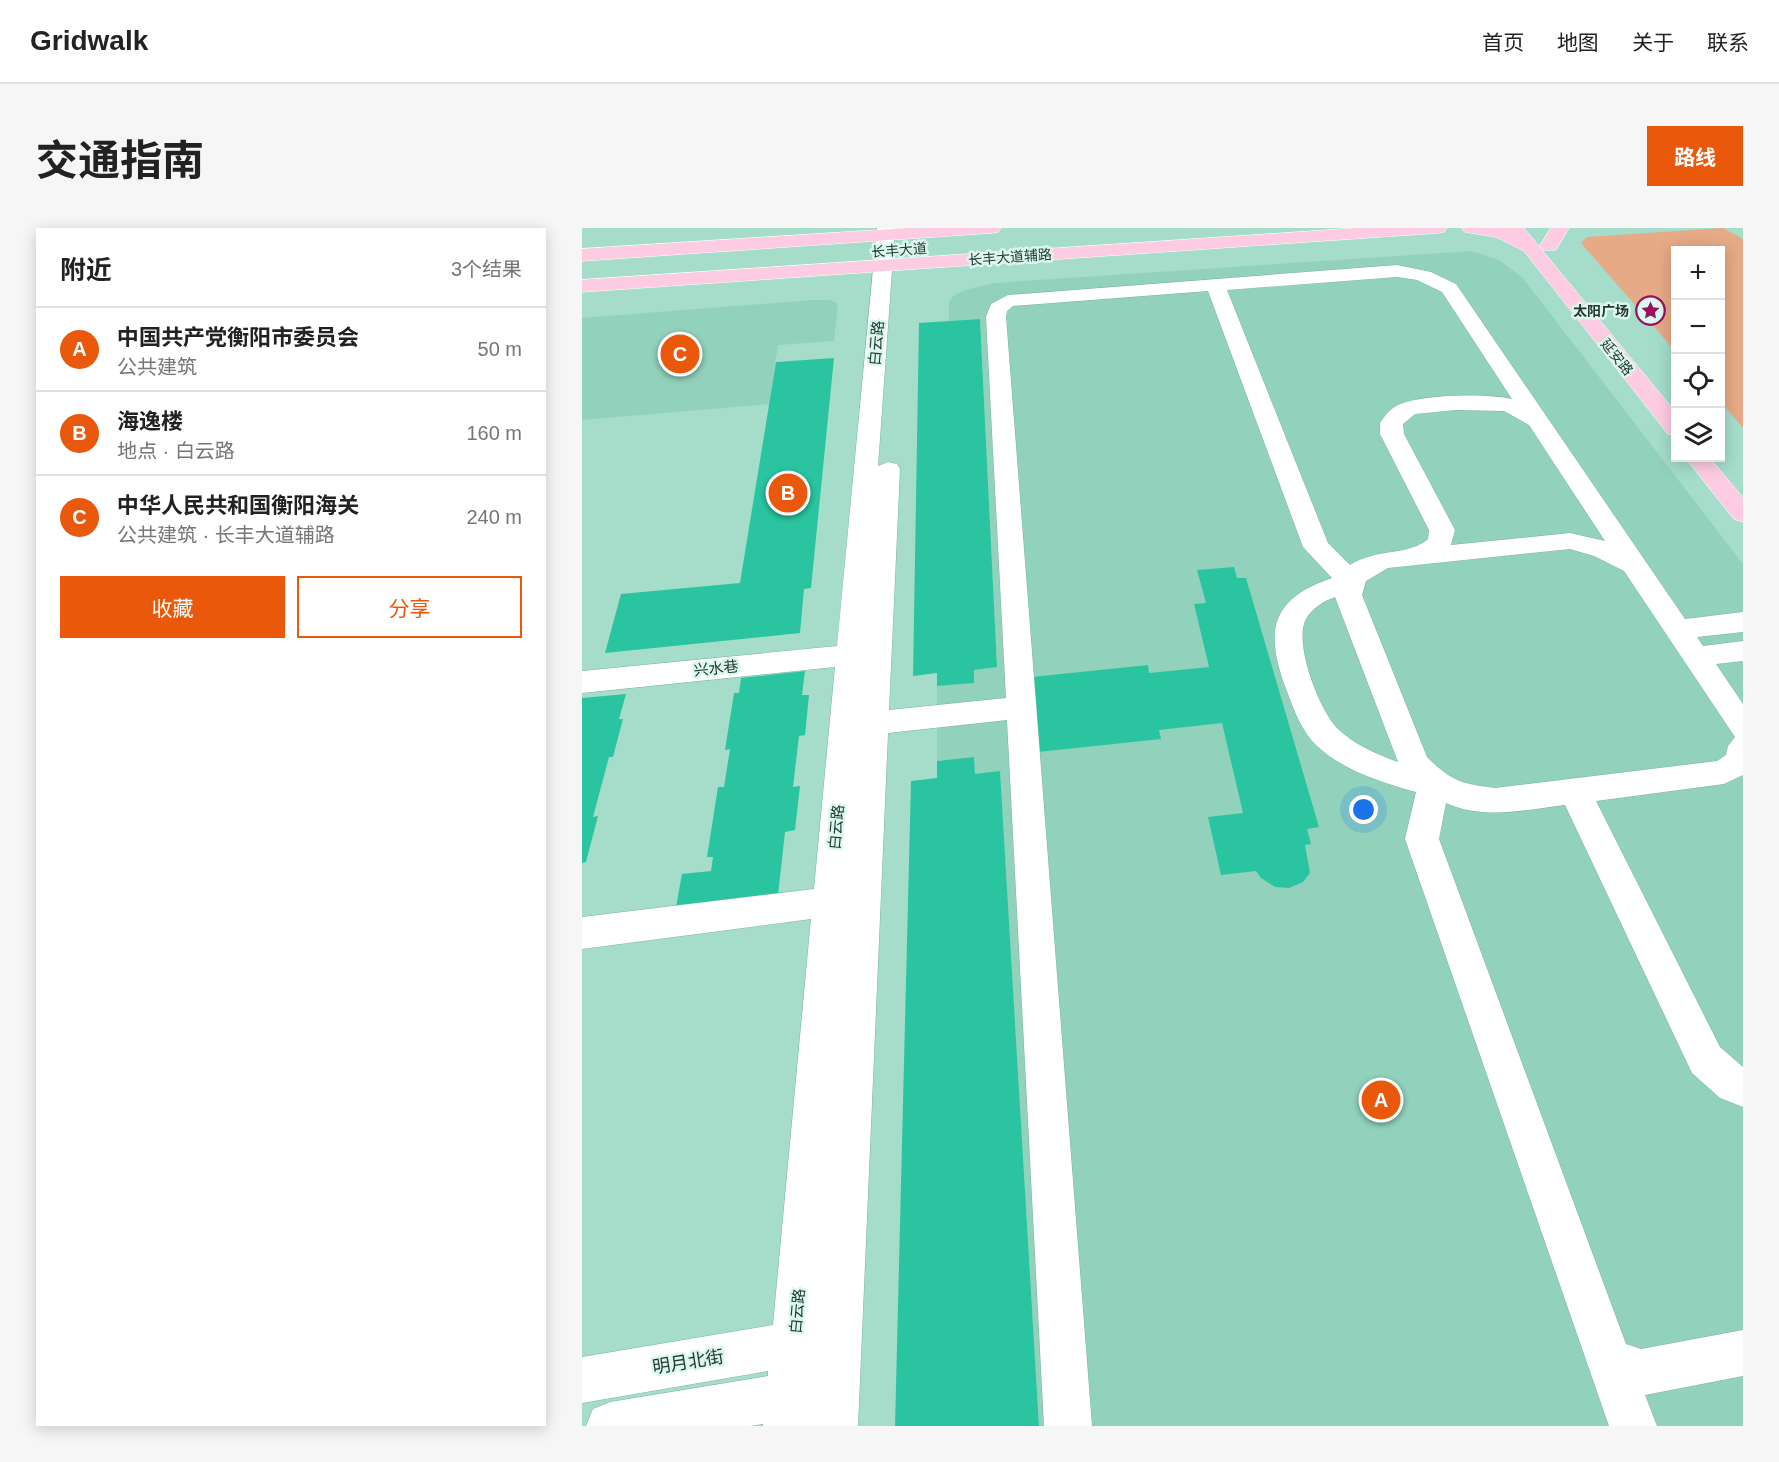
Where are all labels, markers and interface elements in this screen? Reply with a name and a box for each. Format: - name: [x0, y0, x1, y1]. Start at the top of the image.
- text: Gridwalk: [30, 25, 148, 56]
- text: 首页: [1482, 31, 1524, 54]
- text: 地图: [1557, 31, 1599, 54]
- text: 关于: [1632, 31, 1674, 54]
- text: 联系: [1707, 31, 1749, 54]
- button: 路线: [1647, 126, 1743, 186]
- text: 交通指南: [36, 137, 204, 184]
- street label: 长丰大道: [871, 240, 927, 260]
- street label: 长丰大道辅路: [968, 246, 1052, 268]
- map controls: [1671, 246, 1725, 462]
- button: +: [1671, 246, 1725, 300]
- text: 附近: [60, 255, 112, 285]
- text: 3个结果: [451, 258, 522, 280]
- place icon: 太阳广场: [1634, 295, 1666, 327]
- button: −: [1671, 300, 1725, 354]
- place label: 太阳广场: [1573, 303, 1629, 319]
- street label: 白云路: [866, 320, 886, 366]
- text: 中国共产党衡阳市委员会: [117, 325, 359, 350]
- pin: C: [660, 332, 700, 376]
- street label: 延安路: [1598, 336, 1636, 378]
- text: A: [72, 338, 87, 360]
- text: 50 m: [478, 338, 522, 360]
- button: locate: [1671, 354, 1725, 408]
- text: 公共建筑: [117, 356, 197, 378]
- button: layers: [1671, 408, 1725, 462]
- text: 海逸楼: [117, 409, 183, 434]
- text: B: [72, 422, 87, 444]
- text: 160 m: [466, 422, 522, 444]
- text: 地点 · 白云路: [117, 440, 235, 462]
- pin: B: [768, 470, 808, 516]
- text: 中华人民共和国衡阳海关: [117, 493, 359, 518]
- text: C: [72, 506, 87, 528]
- text: 240 m: [466, 506, 522, 528]
- text: 公共建筑 · 长丰大道辅路: [117, 524, 335, 546]
- button: 收藏: [60, 576, 285, 638]
- button: 分享: [297, 576, 522, 638]
- street label: 兴水巷: [693, 657, 739, 679]
- your location: [1349, 795, 1378, 824]
- street label: 白云路: [826, 804, 846, 850]
- pin: A: [1362, 1078, 1400, 1122]
- street label: 白云路: [787, 1288, 807, 1334]
- street label: 明月北街: [651, 1346, 725, 1378]

